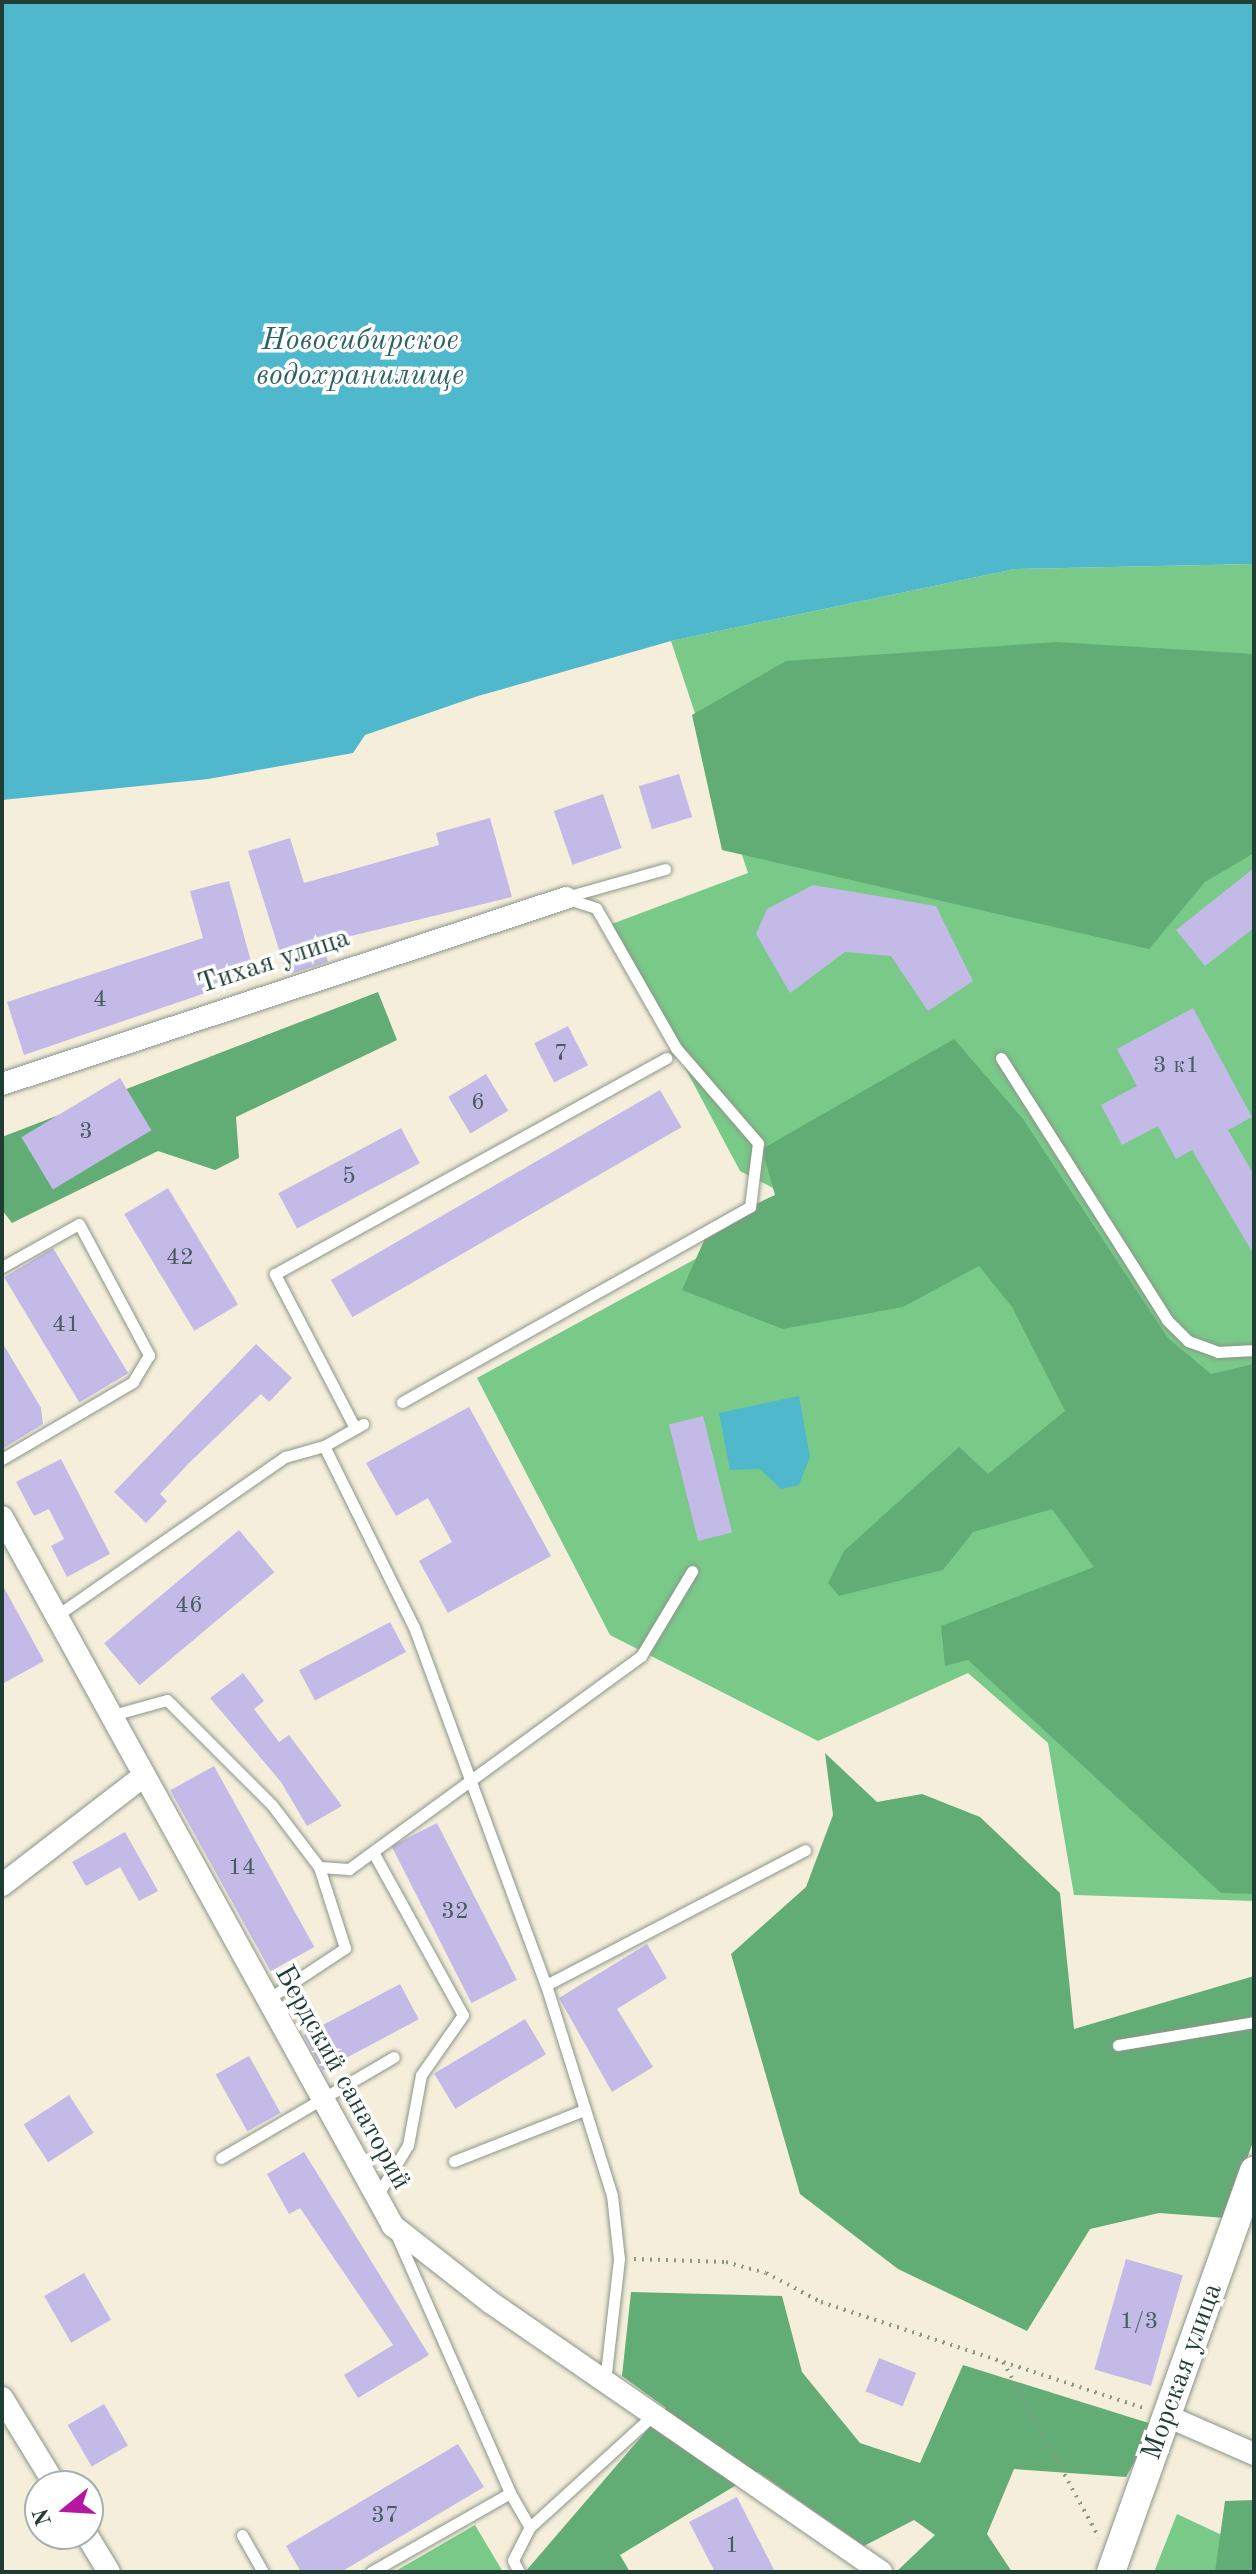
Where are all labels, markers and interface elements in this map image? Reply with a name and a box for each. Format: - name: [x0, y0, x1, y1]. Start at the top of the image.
- water label: Новосибирское водохранилище: [256, 323, 464, 394]
- street label: Тихая улица: [194, 922, 354, 1002]
- house number: 4: [93, 987, 107, 1015]
- house number: 7: [554, 1041, 568, 1069]
- house number: 3 к1: [1153, 1053, 1199, 1081]
- house number: 6: [471, 1090, 485, 1118]
- house number: 3: [79, 1119, 93, 1147]
- house number: 5: [342, 1164, 356, 1192]
- house number: 42: [166, 1245, 194, 1273]
- house number: 41: [52, 1312, 80, 1340]
- house number: 46: [175, 1593, 203, 1621]
- house number: 14: [228, 1855, 256, 1883]
- house number: 32: [441, 1899, 469, 1927]
- street label: Бердский санаторий: [266, 1960, 418, 2196]
- street label: Морская улица: [1135, 2279, 1231, 2465]
- house number: 1/3: [1120, 2309, 1158, 2337]
- north arrow: [24, 2470, 104, 2550]
- house number: 37: [371, 2503, 399, 2531]
- text: N: [30, 2505, 56, 2528]
- house number: 1: [725, 2533, 739, 2561]

